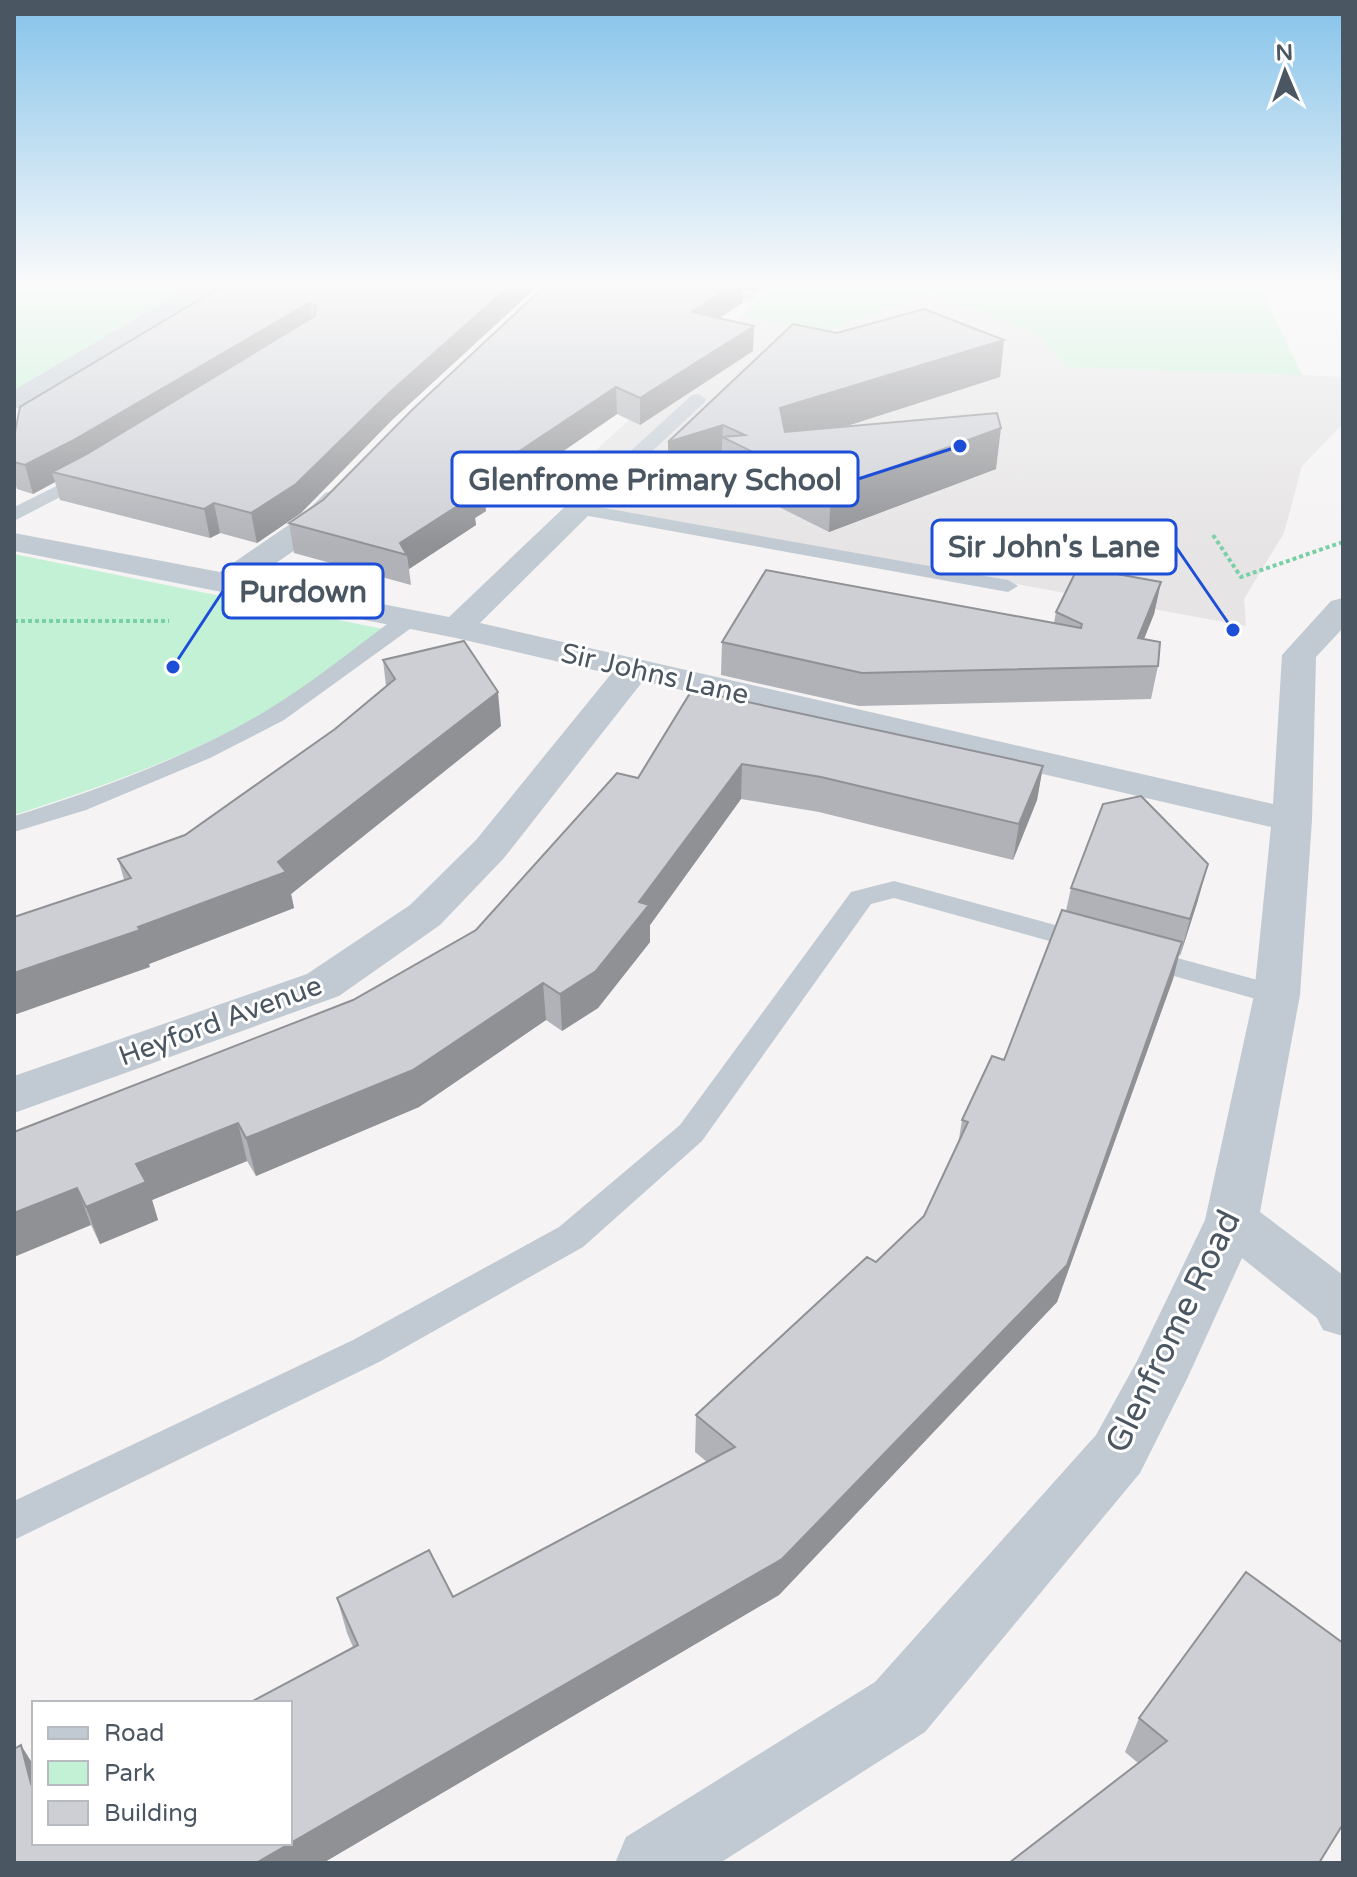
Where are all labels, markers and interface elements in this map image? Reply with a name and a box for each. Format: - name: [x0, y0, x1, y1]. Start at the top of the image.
- north arrow: [1245, 32, 1325, 112]
- text: N: [1275, 40, 1294, 66]
- callout: Glenfrome Primary School: [452, 452, 858, 506]
- text: Glenfrome Primary School: [468, 462, 842, 499]
- callout: Sir John's Lane: [932, 520, 1176, 574]
- text: Sir John's Lane: [948, 529, 1160, 566]
- callout: Purdown: [223, 564, 383, 618]
- text: Purdown: [239, 574, 367, 611]
- street label: Sir Johns Lane: [558, 636, 752, 712]
- street label: Heyford Avenue: [114, 968, 327, 1073]
- street label: Glenfrome Road: [1097, 1204, 1250, 1460]
- legend: [32, 1701, 292, 1845]
- text: Road: [104, 1719, 164, 1748]
- text: Park: [104, 1759, 155, 1788]
- text: Building: [104, 1799, 198, 1828]

